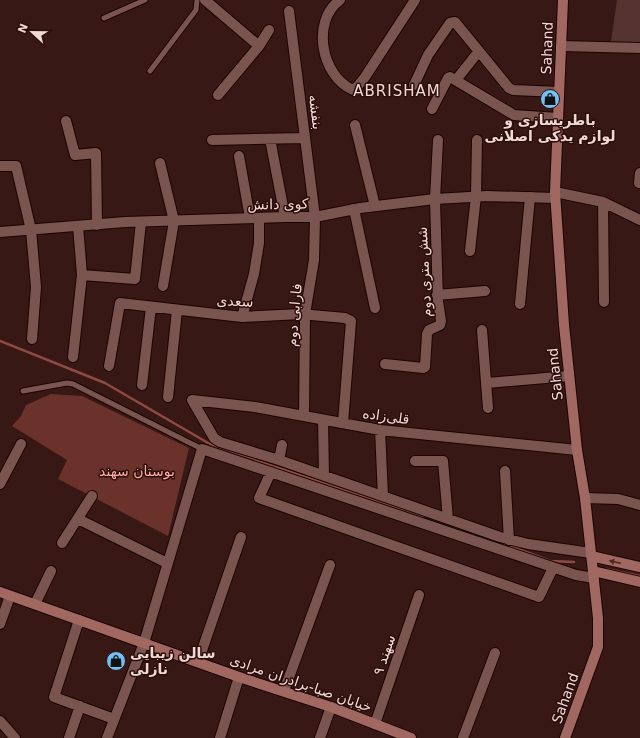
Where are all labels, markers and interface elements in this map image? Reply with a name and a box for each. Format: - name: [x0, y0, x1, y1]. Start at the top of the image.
- north arrow: [12, 12, 52, 52]
- street label: Sahand: [538, 21, 556, 75]
- text: N: [15, 22, 31, 35]
- district label: ABRISHAM: [353, 82, 441, 100]
- shop icon: باطریسازی و لوازم یدکی اصلانی: [539, 88, 561, 110]
- street label: بنفشه: [306, 94, 326, 130]
- place label: باطریسازی و لوازم یدکی اصلانی: [485, 112, 615, 145]
- street label: کوی دانش: [247, 195, 309, 214]
- street label: شش متری دوم: [414, 226, 435, 318]
- street label: فارابی دوم: [283, 283, 306, 347]
- street label: سعدی: [216, 292, 254, 310]
- street label: Sahand: [544, 347, 566, 401]
- street label: قلی‌زاده: [361, 405, 410, 428]
- park label: بوستان سهند: [99, 463, 175, 480]
- one-way arrow: [609, 558, 622, 564]
- street label: سهند ۹: [370, 633, 399, 678]
- place label: سالن زیبایی نازلی: [130, 645, 215, 677]
- shop icon: سالن زیبایی نازلی: [105, 650, 127, 672]
- street label: خیابان صبا-برادران مرادی: [228, 651, 374, 716]
- street label: Sahand: [548, 671, 582, 725]

